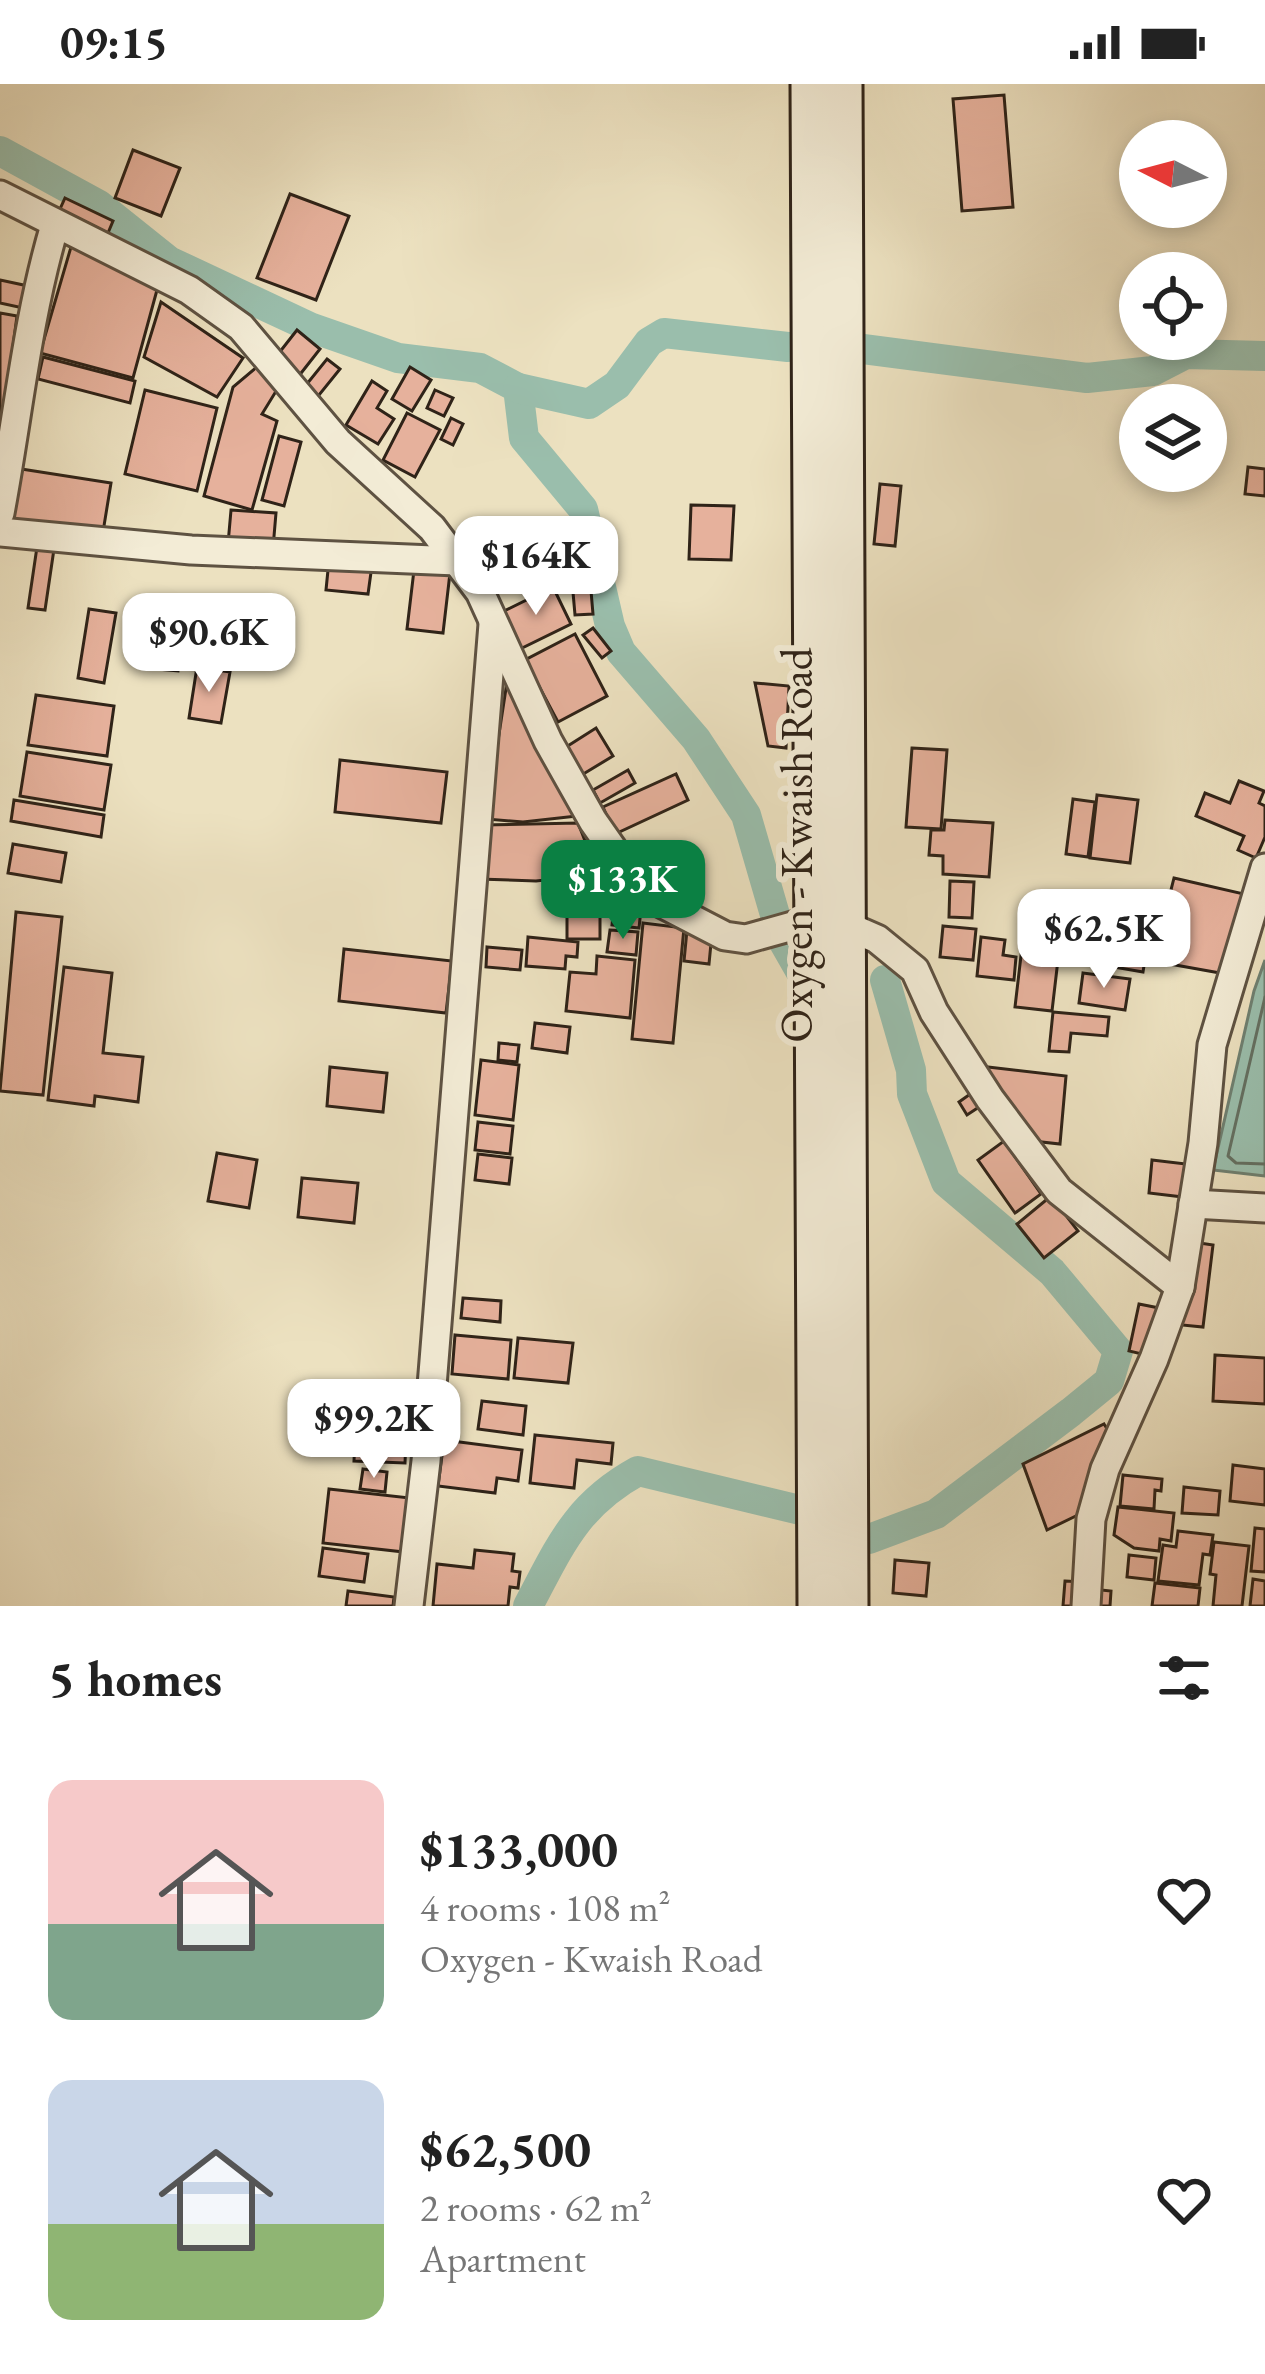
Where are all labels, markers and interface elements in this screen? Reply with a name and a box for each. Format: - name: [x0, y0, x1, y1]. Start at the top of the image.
- text: 09:15: [60, 13, 168, 71]
- north arrow: [1119, 120, 1227, 228]
- map controls: [1119, 120, 1227, 492]
- button: locate: [1119, 252, 1227, 360]
- button: layers: [1119, 384, 1227, 492]
- pin: $164K: [452, 516, 620, 618]
- text: $164K: [481, 529, 591, 580]
- pin: $90.6K: [111, 593, 307, 695]
- text: $90.6K: [149, 606, 269, 657]
- street label: Oxygen - Kwaish Road: [767, 647, 825, 1043]
- pin: $133K: [539, 840, 707, 942]
- text: $133K: [568, 853, 678, 904]
- pin: $62.5K: [1006, 889, 1202, 991]
- text: $62.5K: [1044, 902, 1164, 953]
- pin: $99.2K: [276, 1379, 472, 1481]
- text: $99.2K: [314, 1392, 434, 1443]
- text: 5 homes: [48, 1645, 222, 1711]
- icon: filters: [1151, 1645, 1217, 1711]
- text: $133,000: [420, 1816, 618, 1882]
- icon: home: [144, 1828, 288, 1972]
- icon: heart: [1151, 1867, 1217, 1933]
- text: 4 rooms · 108 m²: [420, 1882, 671, 1933]
- text: Oxygen - Kwaish Road: [420, 1933, 763, 1984]
- text: $62,500: [420, 2116, 591, 2182]
- icon: home: [144, 2128, 288, 2272]
- icon: heart: [1151, 2167, 1217, 2233]
- text: 2 rooms · 62 m²: [420, 2182, 652, 2233]
- text: Apartment: [420, 2233, 586, 2284]

